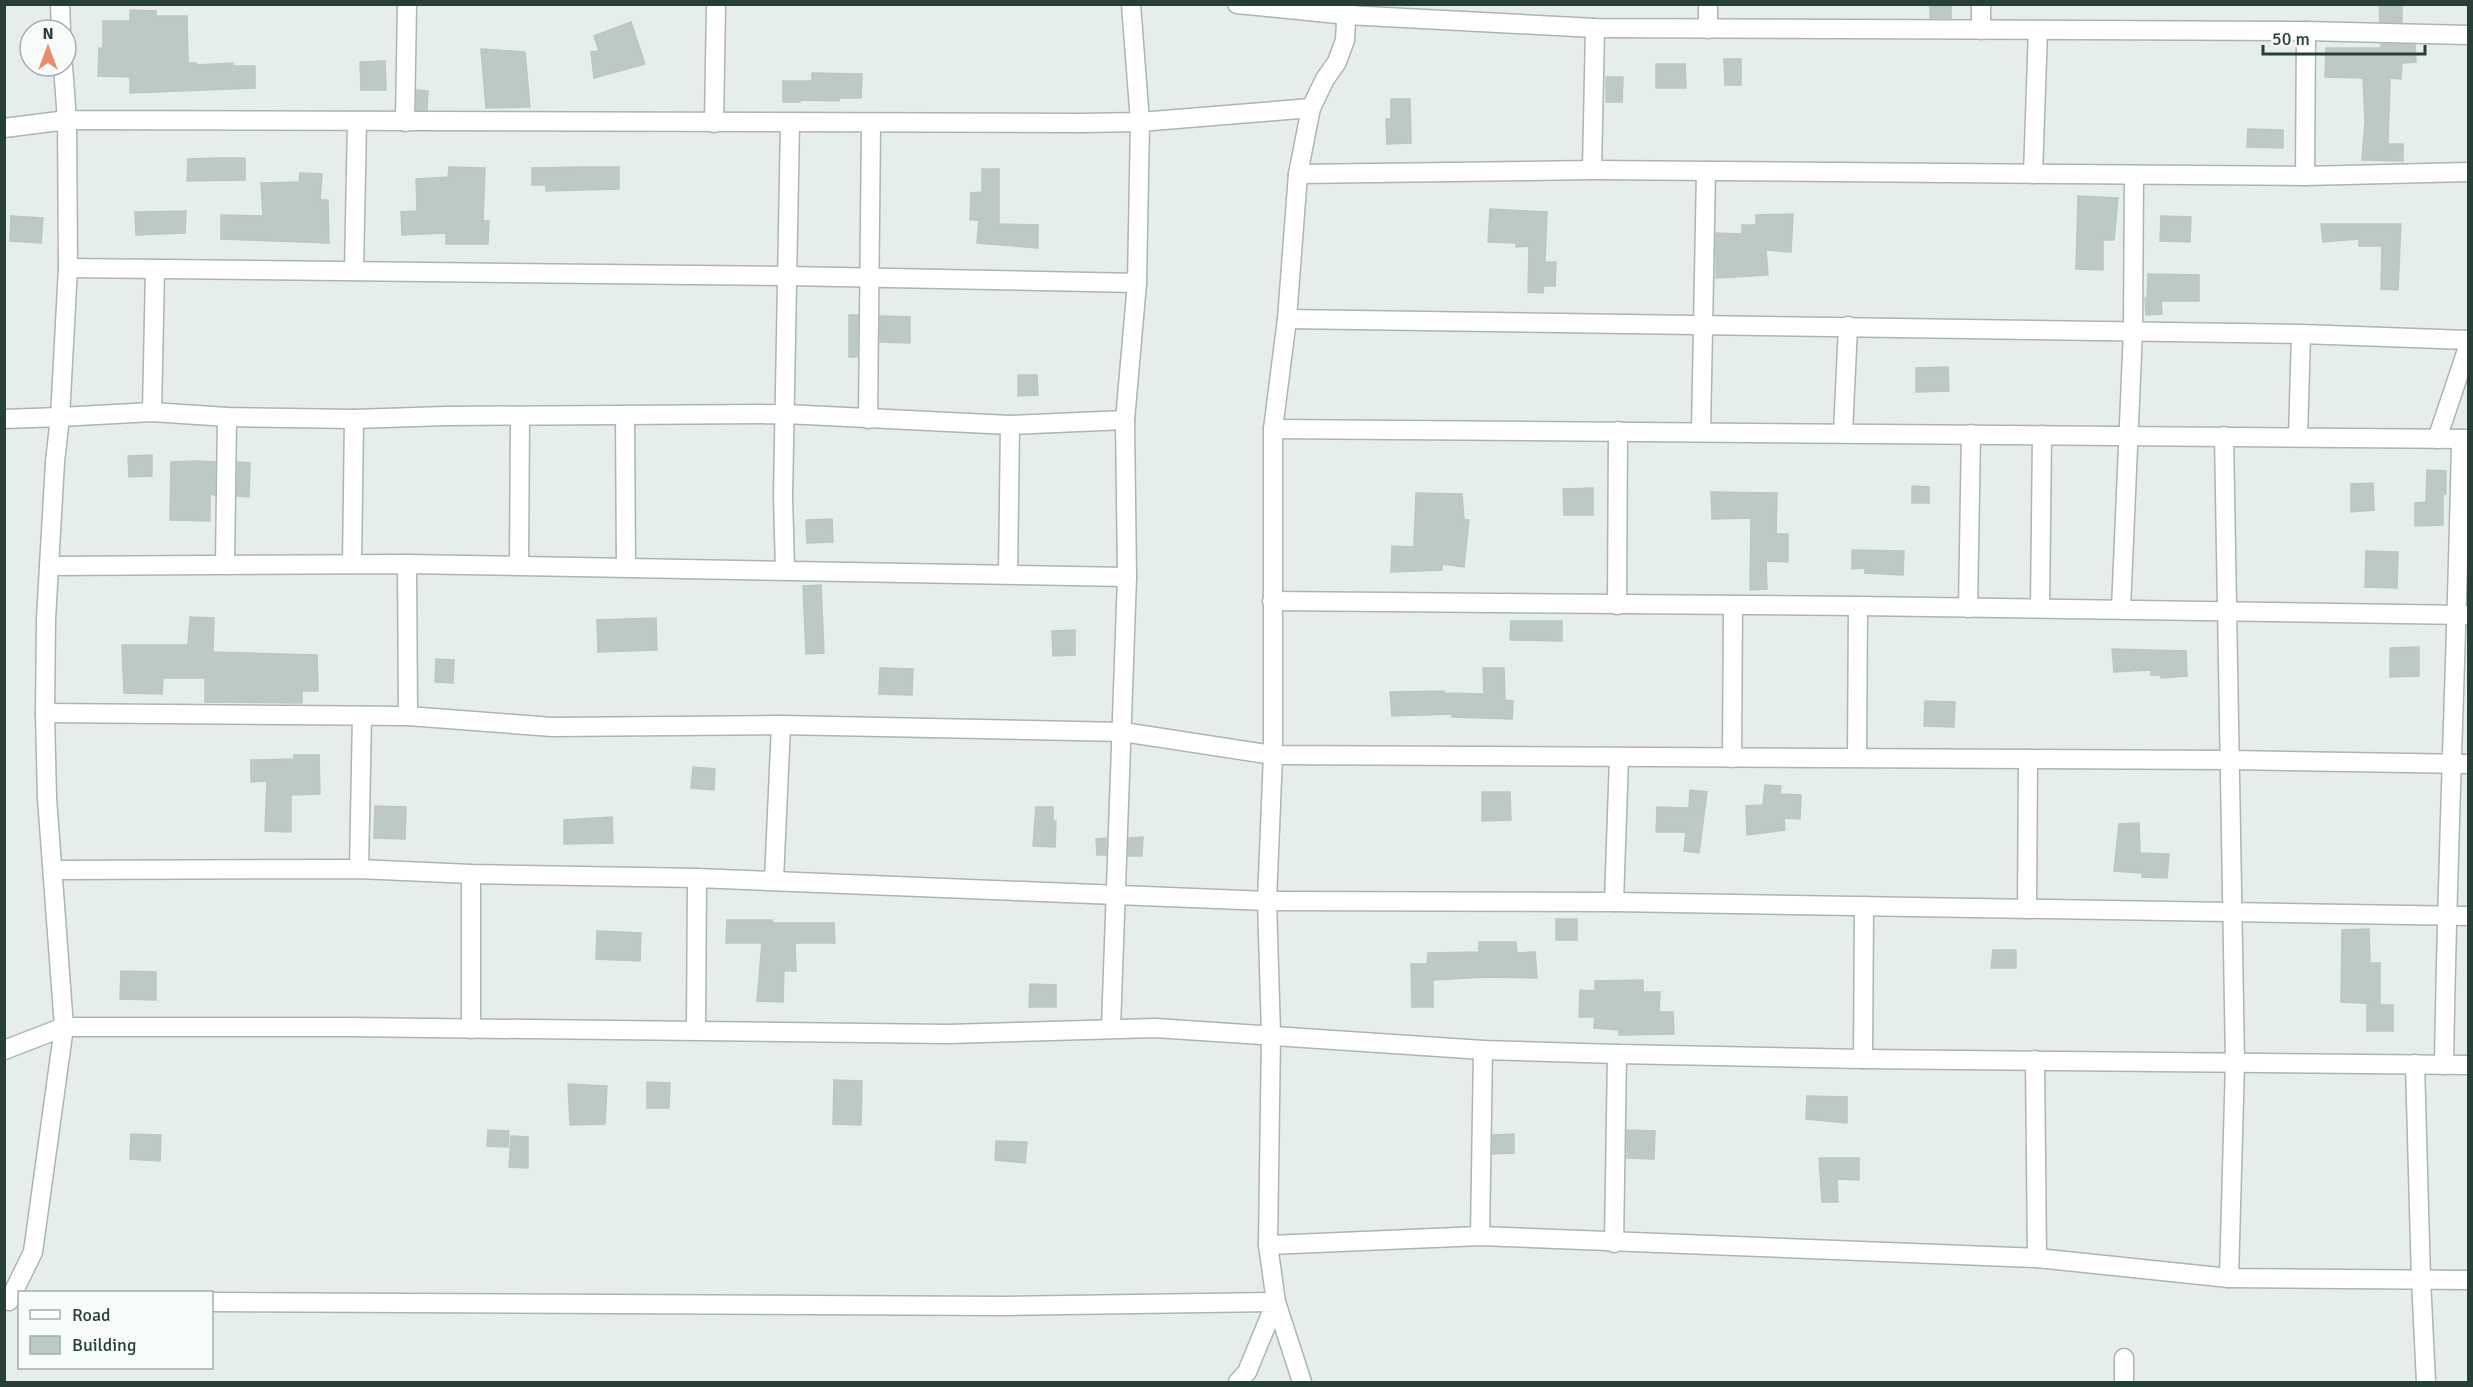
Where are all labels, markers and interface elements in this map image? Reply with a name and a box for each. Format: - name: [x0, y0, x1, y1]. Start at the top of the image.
- north arrow: [18, 18, 78, 78]
- scale bar: [2263, 18, 2425, 56]
- text: N: [42, 24, 54, 44]
- text: 50 m: [2272, 28, 2310, 50]
- legend: [18, 1291, 213, 1369]
- text: Road: [72, 1304, 111, 1326]
- text: Building: [72, 1334, 136, 1356]

